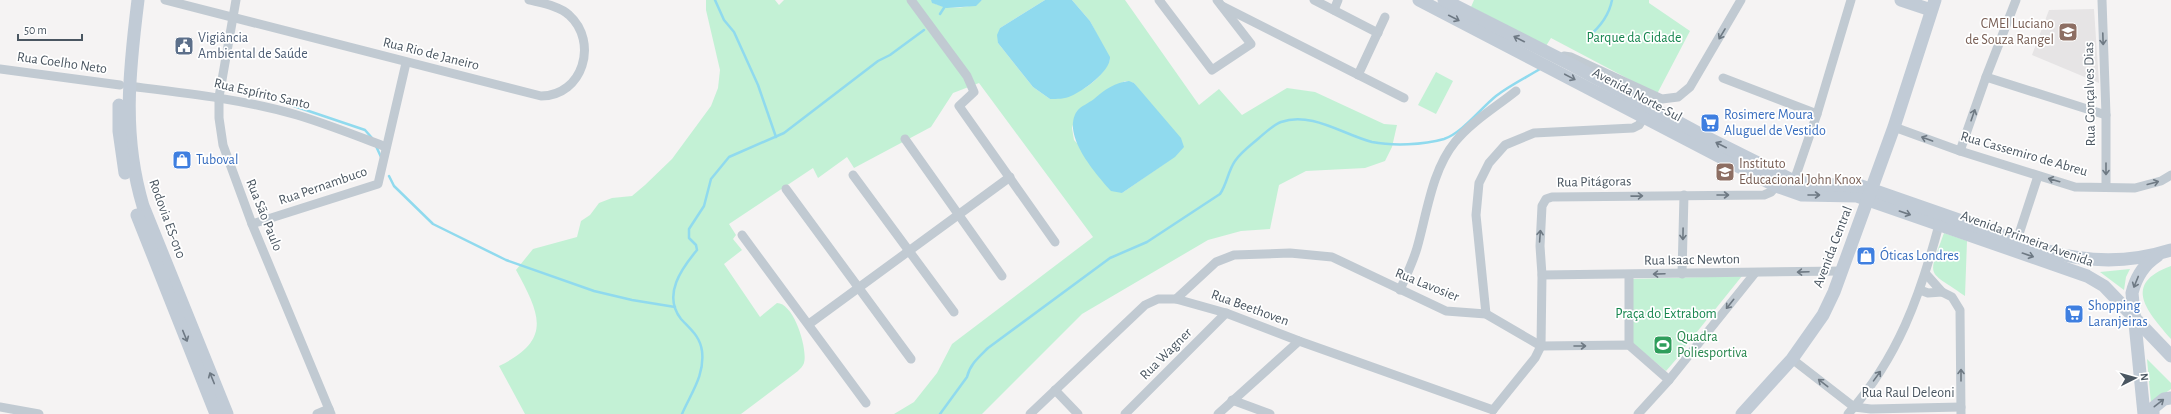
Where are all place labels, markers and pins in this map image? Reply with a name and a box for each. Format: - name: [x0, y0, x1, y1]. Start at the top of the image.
- place label: CMEI Luciano de Souza Rangel: [1965, 17, 2054, 47]
- school or university icon: CMEI Luciano de Souza Rangel: [2057, 21, 2079, 43]
- place label: Vigiância Ambiental de Saúde: [198, 31, 308, 61]
- public building icon: Vigiância Ambiental de Saúde: [173, 35, 195, 57]
- place label: Rosimere Moura Aluguel de Vestido: [1724, 108, 1826, 138]
- supermarket icon: Rosimere Moura Aluguel de Vestido: [1699, 112, 1721, 134]
- shop icon: Tuboval: [171, 149, 193, 171]
- place label: Tuboval: [196, 153, 238, 167]
- place label: Instituto Educacional John Knox: [1739, 157, 1862, 187]
- school or university icon: Instituto Educacional John Knox: [1714, 161, 1736, 183]
- shop icon: Óticas Londres: [1855, 245, 1877, 267]
- place label: Óticas Londres: [1880, 246, 1959, 263]
- place label: Shopping Laranjeiras: [2088, 299, 2148, 329]
- supermarket icon: Shopping Laranjeiras: [2063, 303, 2085, 325]
- place label: Quadra Poliesportiva: [1677, 330, 1748, 360]
- sports icon: Quadra Poliesportiva: [1652, 334, 1674, 356]

